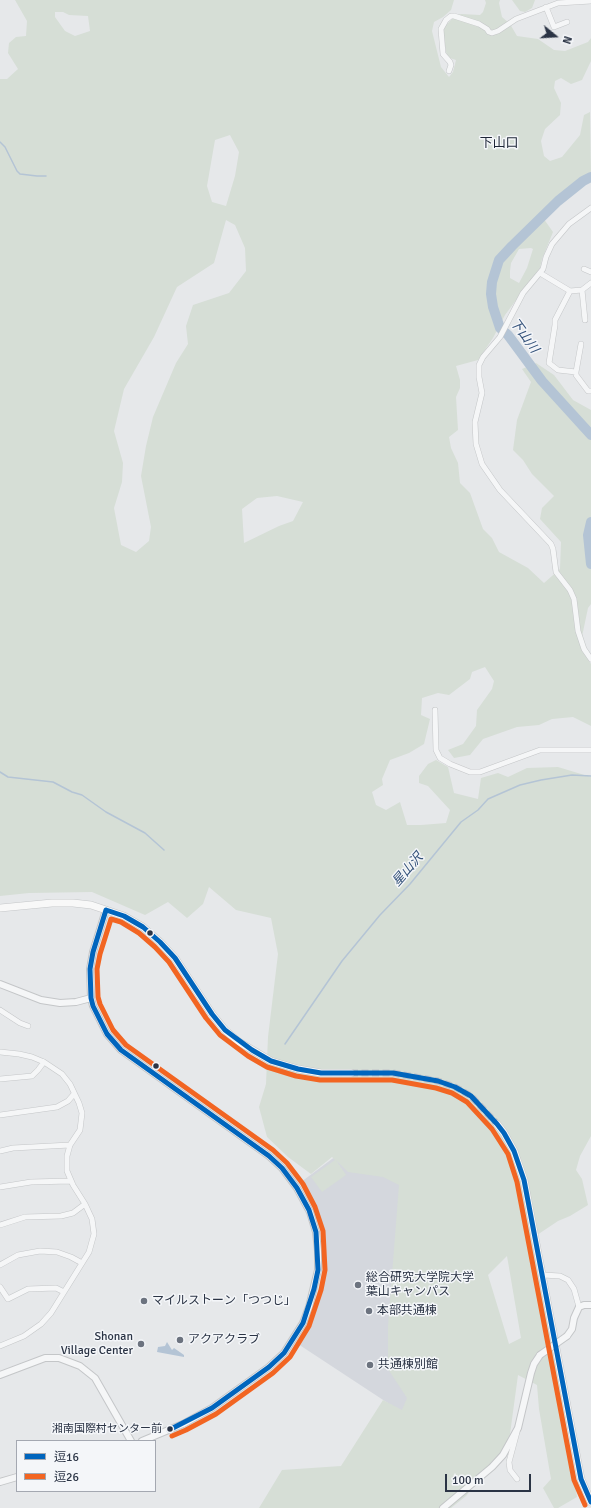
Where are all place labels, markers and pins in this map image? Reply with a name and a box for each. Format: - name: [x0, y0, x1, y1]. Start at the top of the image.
- unlabelled marker: [145, 928, 155, 938]
- unlabelled marker: [151, 1061, 161, 1071]
- place label: 総合研究大学院大学 葉山キャンパス: [366, 1271, 474, 1299]
- marker: 総合研究大学院大学 葉山キャンパス: [353, 1280, 363, 1290]
- place label: マイルストーン「つつじ」: [152, 1294, 296, 1308]
- marker: マイルストーン「つつじ」: [139, 1296, 149, 1306]
- place label: 本部共通棟: [377, 1304, 437, 1318]
- marker: 本部共通棟: [364, 1306, 374, 1316]
- place label: Shonan Village Center: [61, 1330, 133, 1358]
- place label: アクアクラブ: [188, 1333, 260, 1347]
- marker: アクアクラブ: [175, 1335, 185, 1345]
- marker: Shonan Village Center: [136, 1339, 146, 1349]
- place label: 共通棟別館: [378, 1358, 438, 1372]
- marker: 共通棟別館: [365, 1360, 375, 1370]
- place label: 湘南国際村センター前: [52, 1422, 162, 1436]
- marker: 湘南国際村センター前: [165, 1424, 175, 1434]

